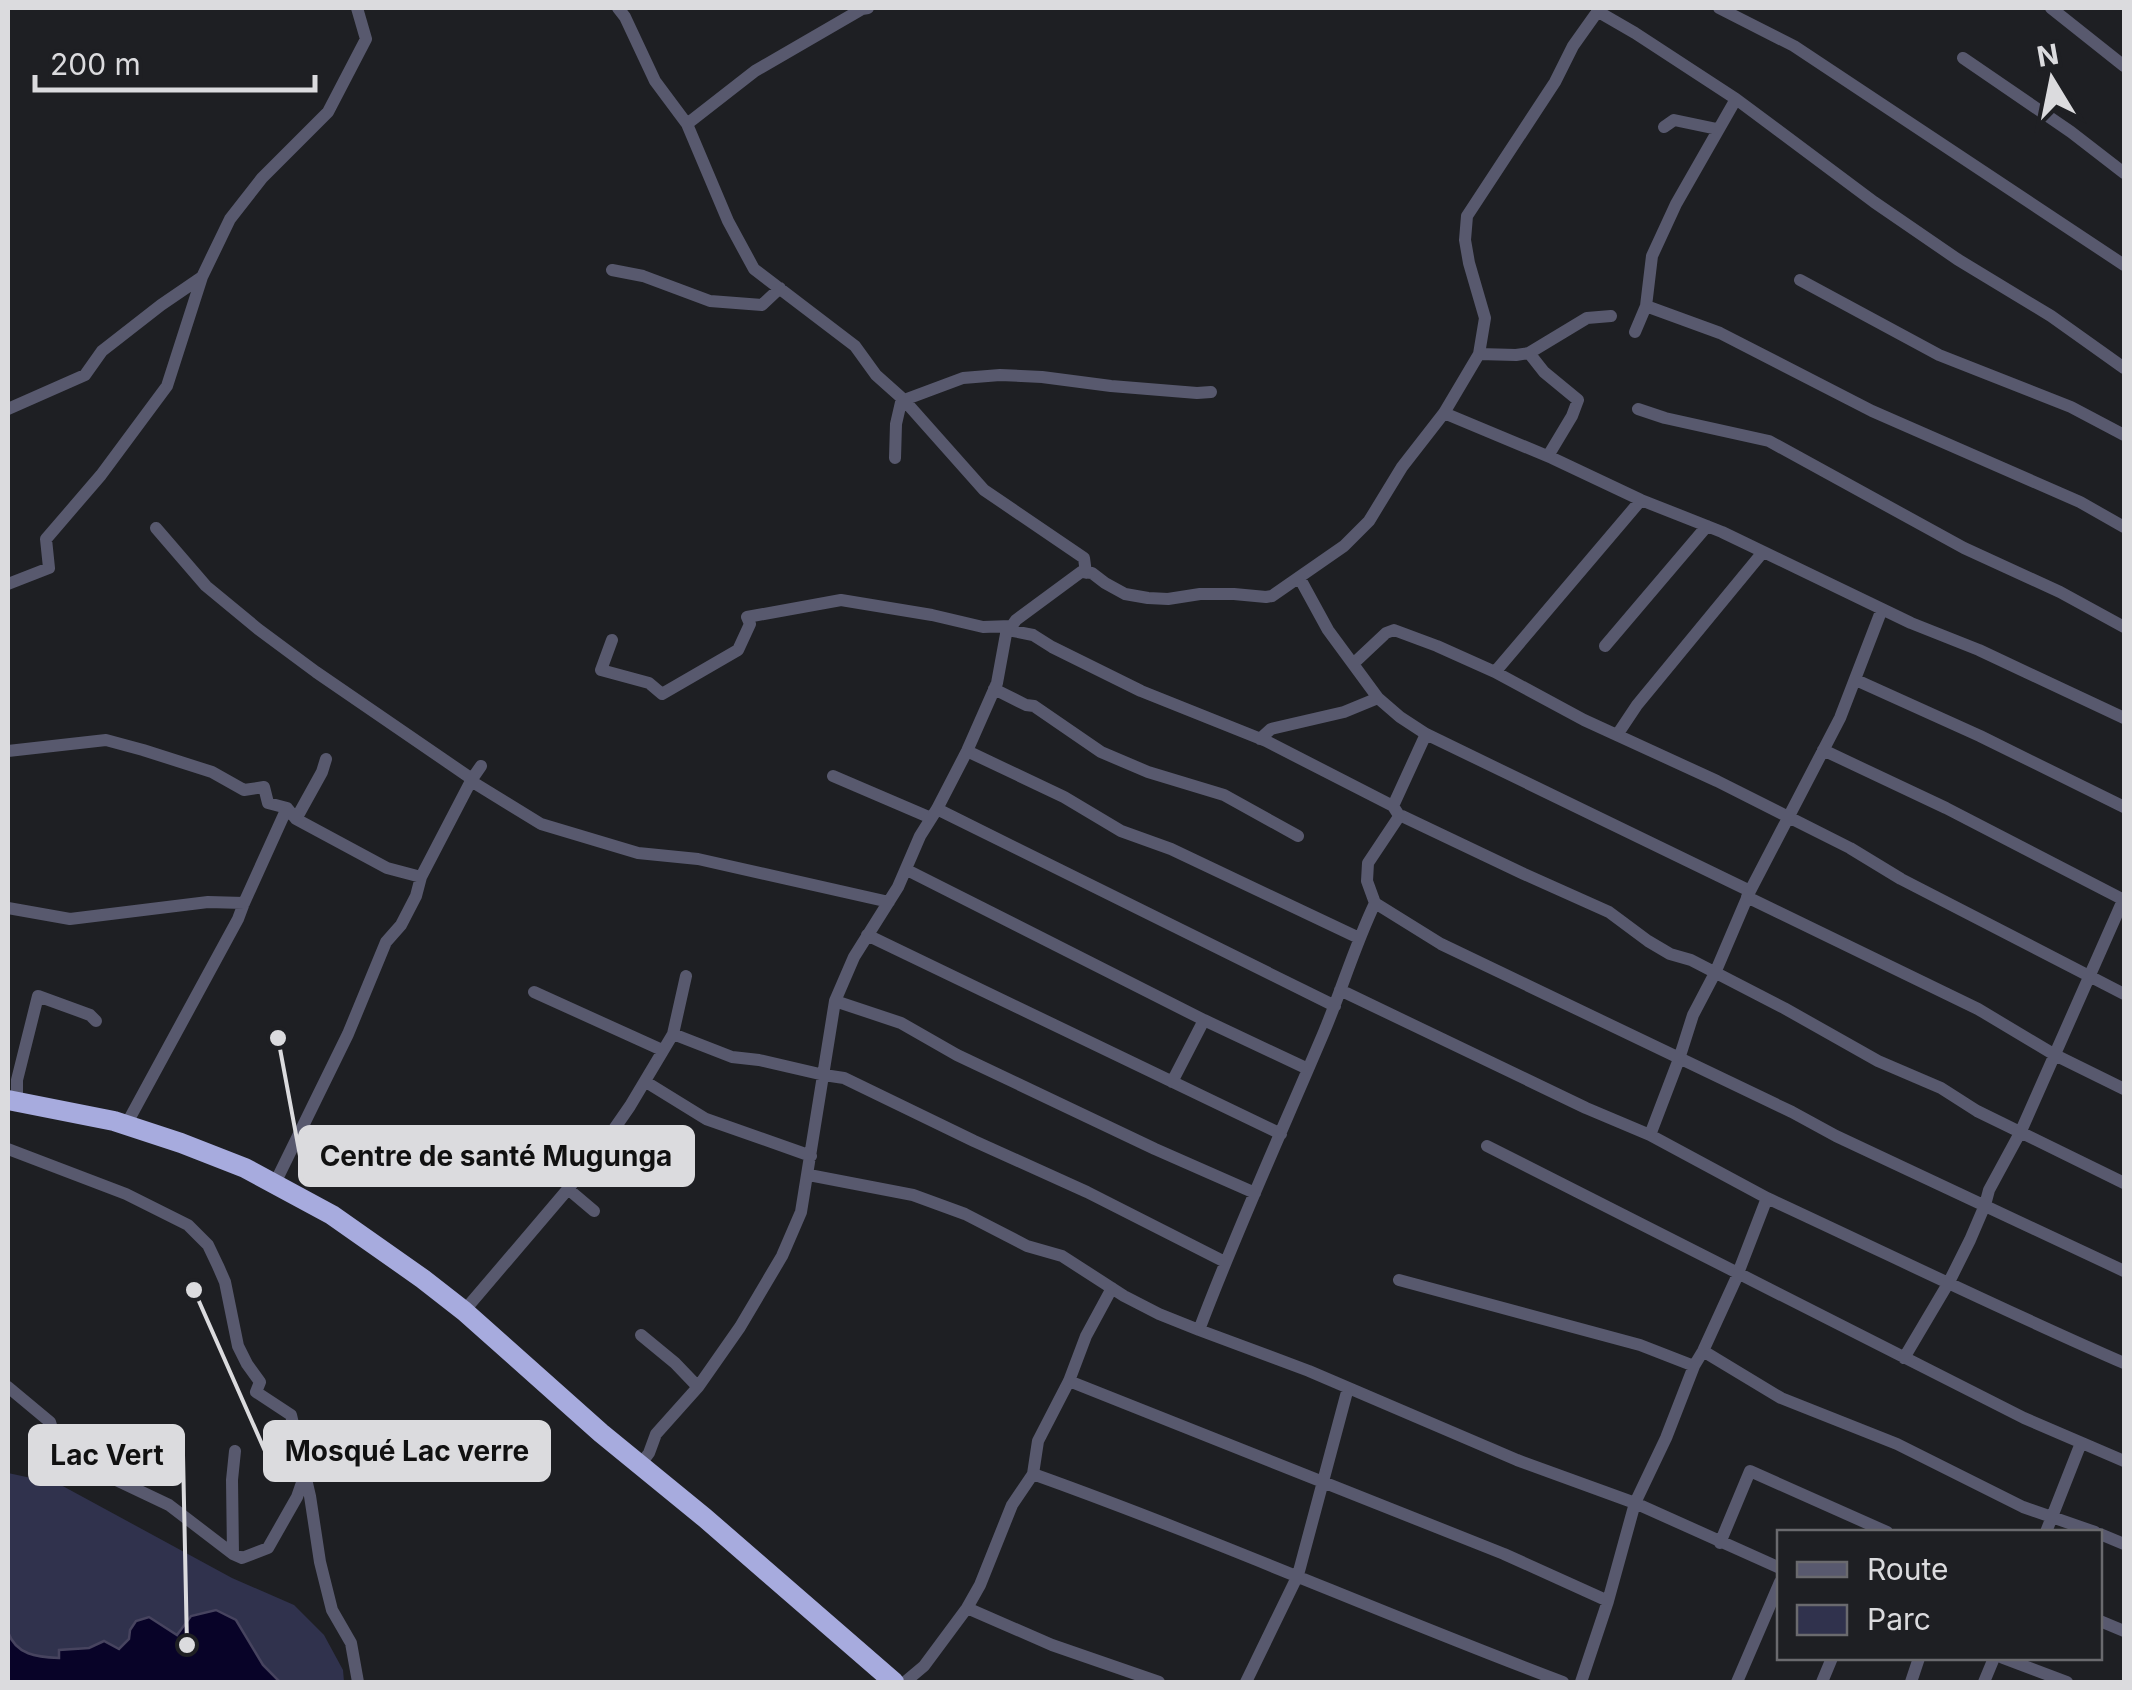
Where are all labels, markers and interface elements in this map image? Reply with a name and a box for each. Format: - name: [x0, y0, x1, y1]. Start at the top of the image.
- scale bar: [35, 30, 315, 92]
- north arrow: [2002, 30, 2102, 130]
- text: N: [2034, 37, 2061, 74]
- text: 200 m: [50, 46, 141, 82]
- callout: Centre de santé Mugunga: [300, 1127, 693, 1185]
- text: Centre de santé Mugunga: [320, 1139, 672, 1173]
- callout: Mosqué Lac verre: [265, 1422, 549, 1480]
- callout: Lac Vert: [30, 1426, 183, 1484]
- text: Mosqué Lac verre: [285, 1434, 529, 1468]
- text: Lac Vert: [50, 1438, 164, 1472]
- legend: [1777, 1530, 2102, 1660]
- text: Route: [1867, 1551, 1949, 1587]
- text: Parc: [1867, 1601, 1931, 1637]

